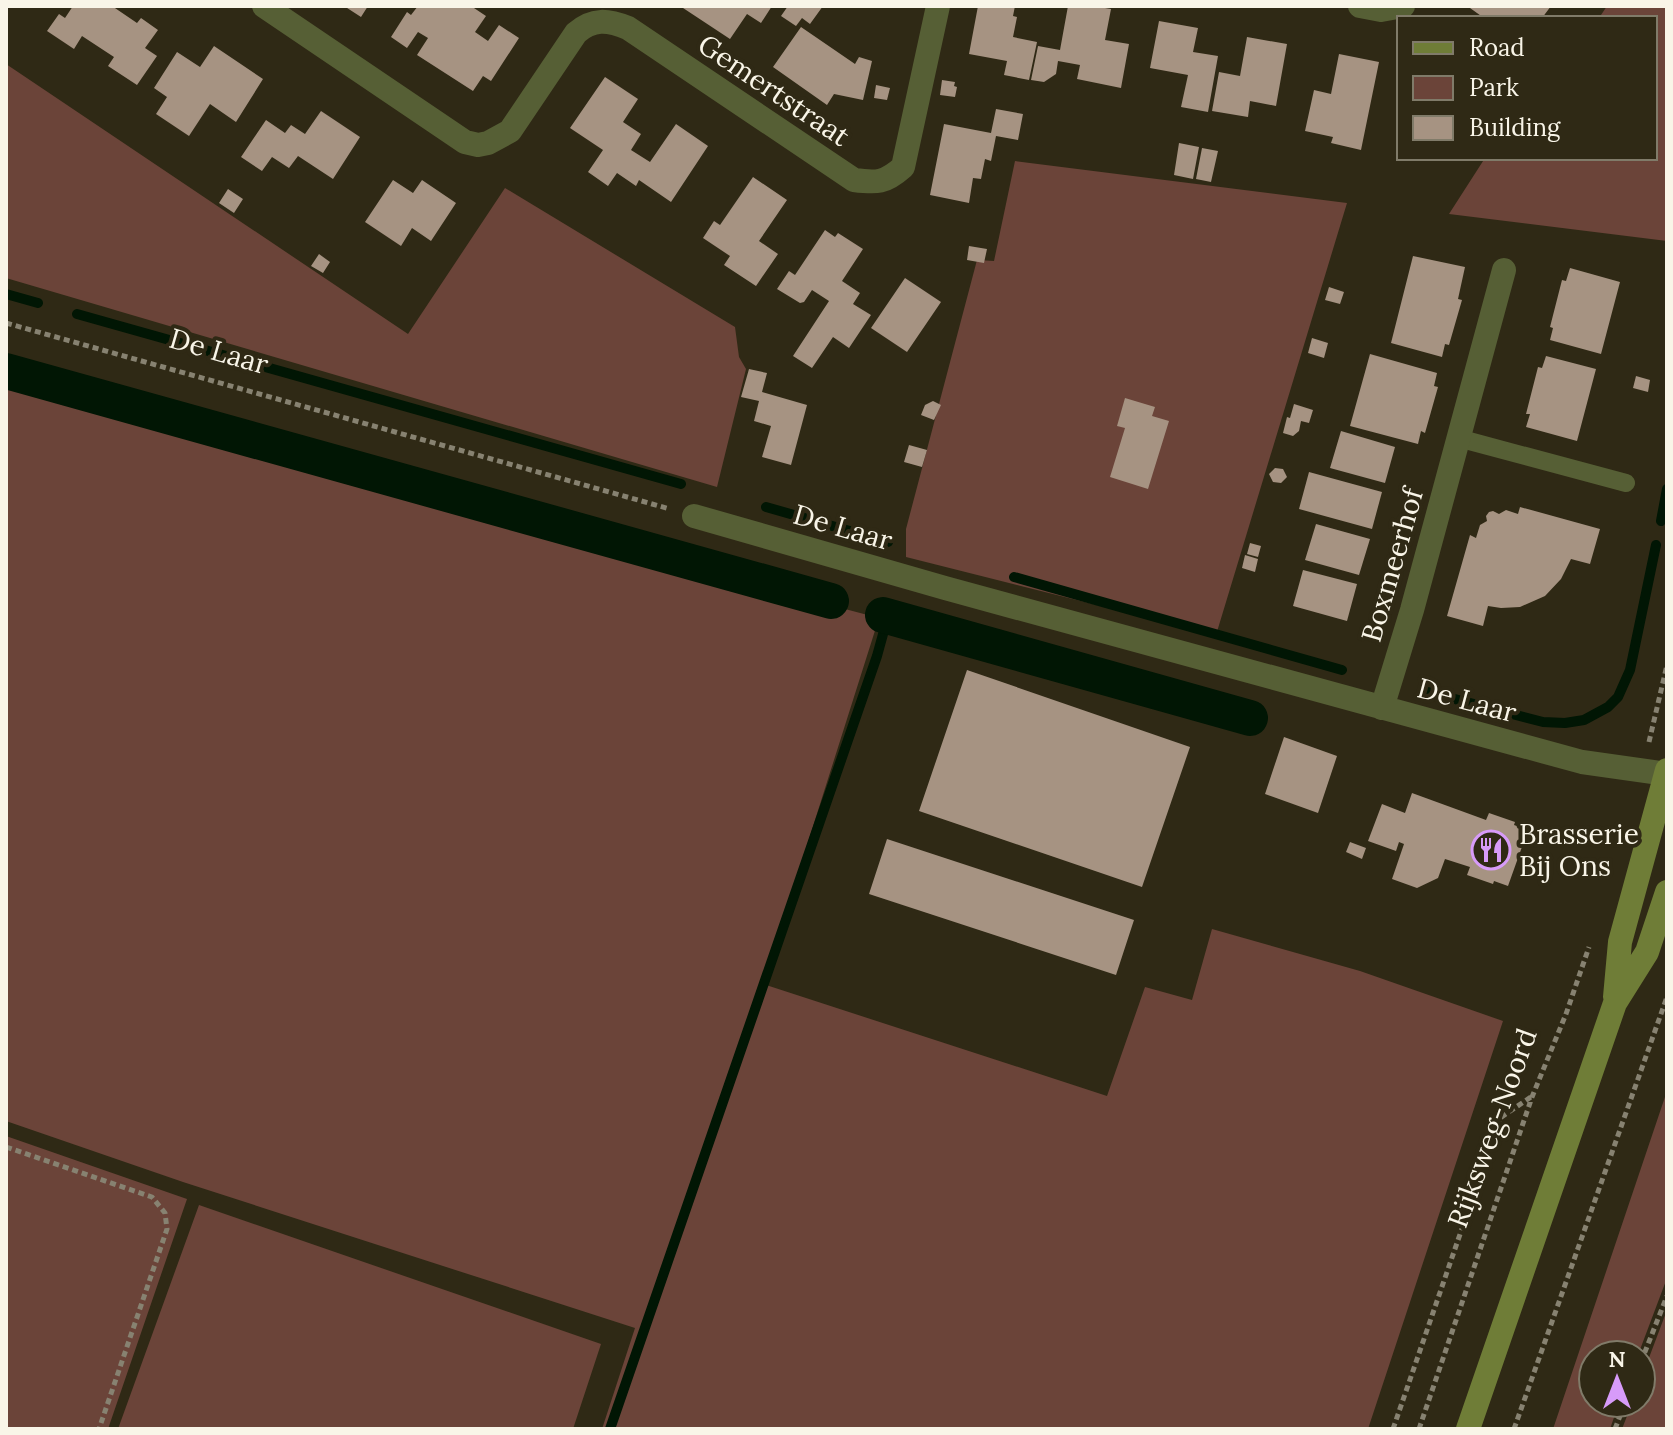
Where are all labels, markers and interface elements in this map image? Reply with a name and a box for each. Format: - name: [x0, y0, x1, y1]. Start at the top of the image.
- legend: [1397, 16, 1657, 160]
- street label: Gemertstraat: [691, 26, 857, 154]
- text: Road: [1469, 32, 1525, 63]
- text: Park: [1469, 72, 1519, 103]
- text: Building: [1469, 112, 1561, 143]
- street label: De Laar: [165, 320, 273, 382]
- street label: Boxmeerhof: [1353, 482, 1432, 646]
- street label: De Laar: [789, 496, 897, 558]
- street label: De Laar: [1413, 670, 1521, 730]
- place label: Brasserie Bij Ons: [1519, 816, 1639, 884]
- restaurant icon: Brasserie Bij Ons: [1470, 829, 1512, 871]
- street label: Rijksweg-Noord: [1439, 1024, 1545, 1232]
- north arrow: [1577, 1339, 1657, 1419]
- text: N: [1608, 1345, 1626, 1373]

